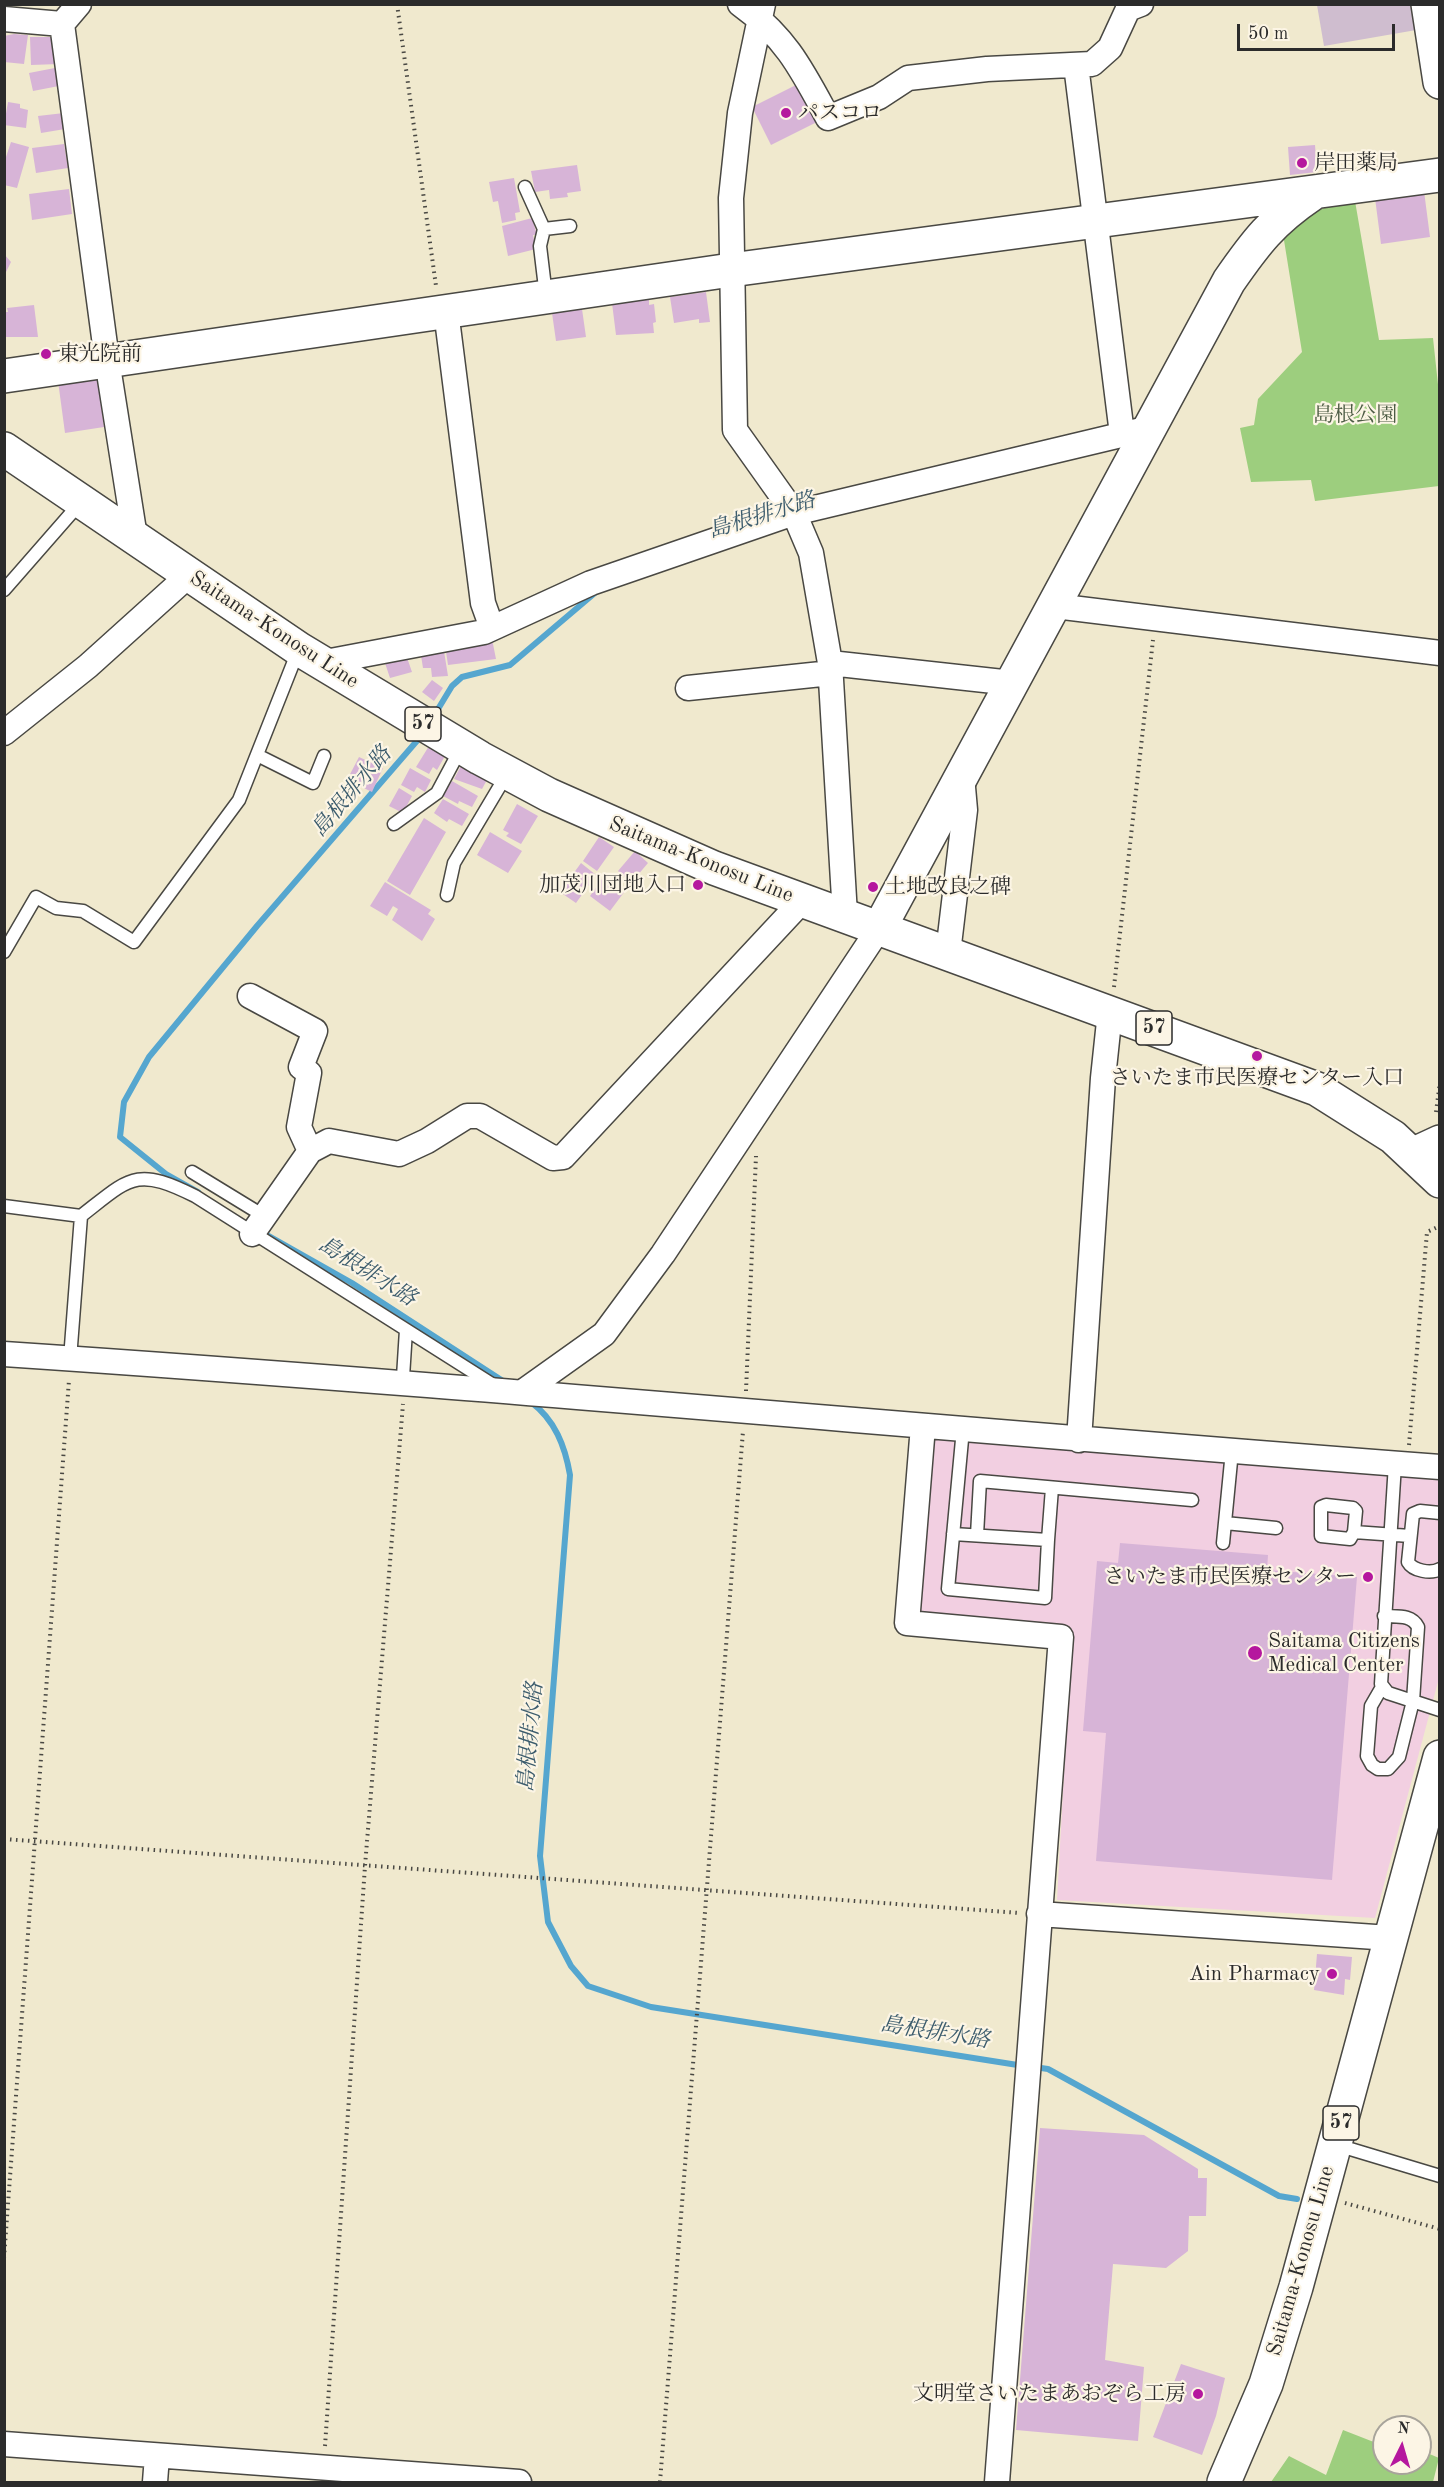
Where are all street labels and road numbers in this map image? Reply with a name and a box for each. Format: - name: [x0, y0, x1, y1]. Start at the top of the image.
- street label: Saitama-Konosu Line: [185, 566, 363, 694]
- road number: 57: [405, 707, 441, 741]
- street label: Saitama-Konosu Line: [605, 811, 797, 909]
- road number: 57: [1136, 1011, 1172, 1045]
- road number: 57: [1323, 2106, 1359, 2140]
- street label: Saitama-Konosu Line: [1262, 2163, 1340, 2359]

